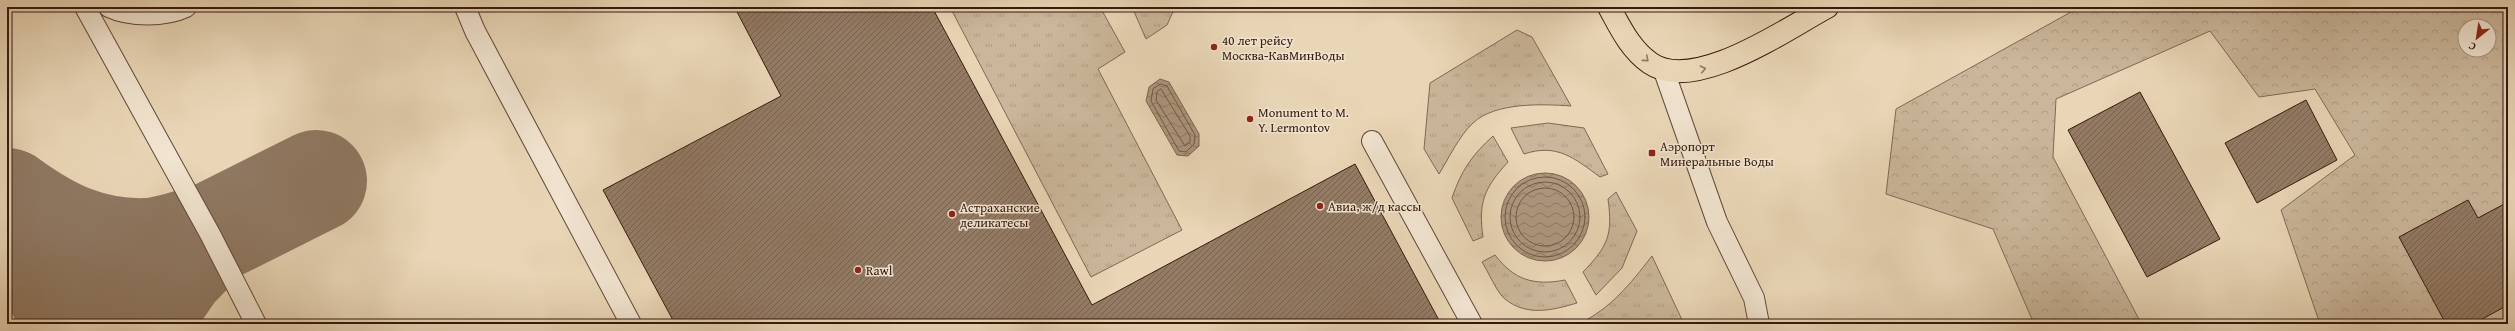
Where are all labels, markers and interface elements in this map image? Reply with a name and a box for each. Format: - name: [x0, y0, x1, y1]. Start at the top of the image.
- north arrow: [2457, 18, 2497, 58]
- place label: 40 лет рейсу Москва-КавМинВоды: [1222, 31, 1345, 65]
- text: С: [2465, 38, 2479, 55]
- marker: 40 лет рейсу Москва-КавМинВоды: [1209, 42, 1219, 52]
- one-way arrow: [1641, 55, 1649, 62]
- one-way arrow: [1700, 65, 1706, 73]
- place label: Monument to M. Y. Lermontov: [1258, 103, 1349, 137]
- marker: Monument to M. Y. Lermontov: [1245, 114, 1255, 124]
- place label: Аэропорт Минеральные Воды: [1660, 137, 1774, 171]
- marker: Аэропорт Минеральные Воды: [1647, 148, 1657, 158]
- place label: Авиа, ж/д кассы: [1328, 197, 1421, 216]
- place label: Астраханские деликатесы: [960, 198, 1040, 232]
- marker: Авиа, ж/д кассы: [1315, 201, 1325, 211]
- marker: Астраханские деликатесы: [947, 209, 957, 219]
- place label: Rawl: [866, 261, 893, 280]
- marker: Rawl: [853, 265, 863, 275]

